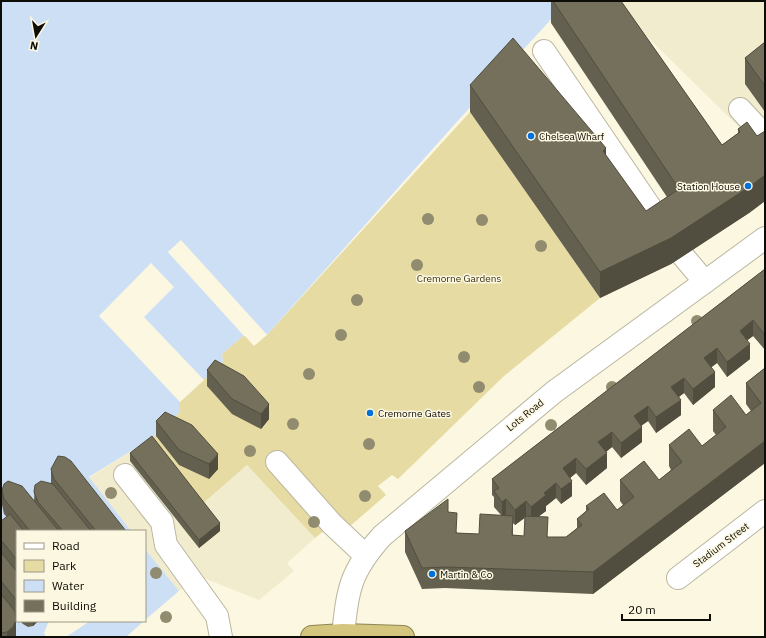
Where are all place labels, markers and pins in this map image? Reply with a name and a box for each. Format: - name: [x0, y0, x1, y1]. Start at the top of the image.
- place label: Chelsea Wharf: [539, 130, 605, 143]
- marker: Chelsea Wharf: [526, 131, 536, 141]
- place label: Station House: [677, 180, 740, 193]
- marker: Station House: [743, 181, 753, 191]
- place label: Cremorne Gates: [378, 407, 451, 420]
- marker: Cremorne Gates: [365, 408, 375, 418]
- place label: Martin & Co: [440, 568, 493, 581]
- marker: Martin & Co: [427, 569, 437, 579]

